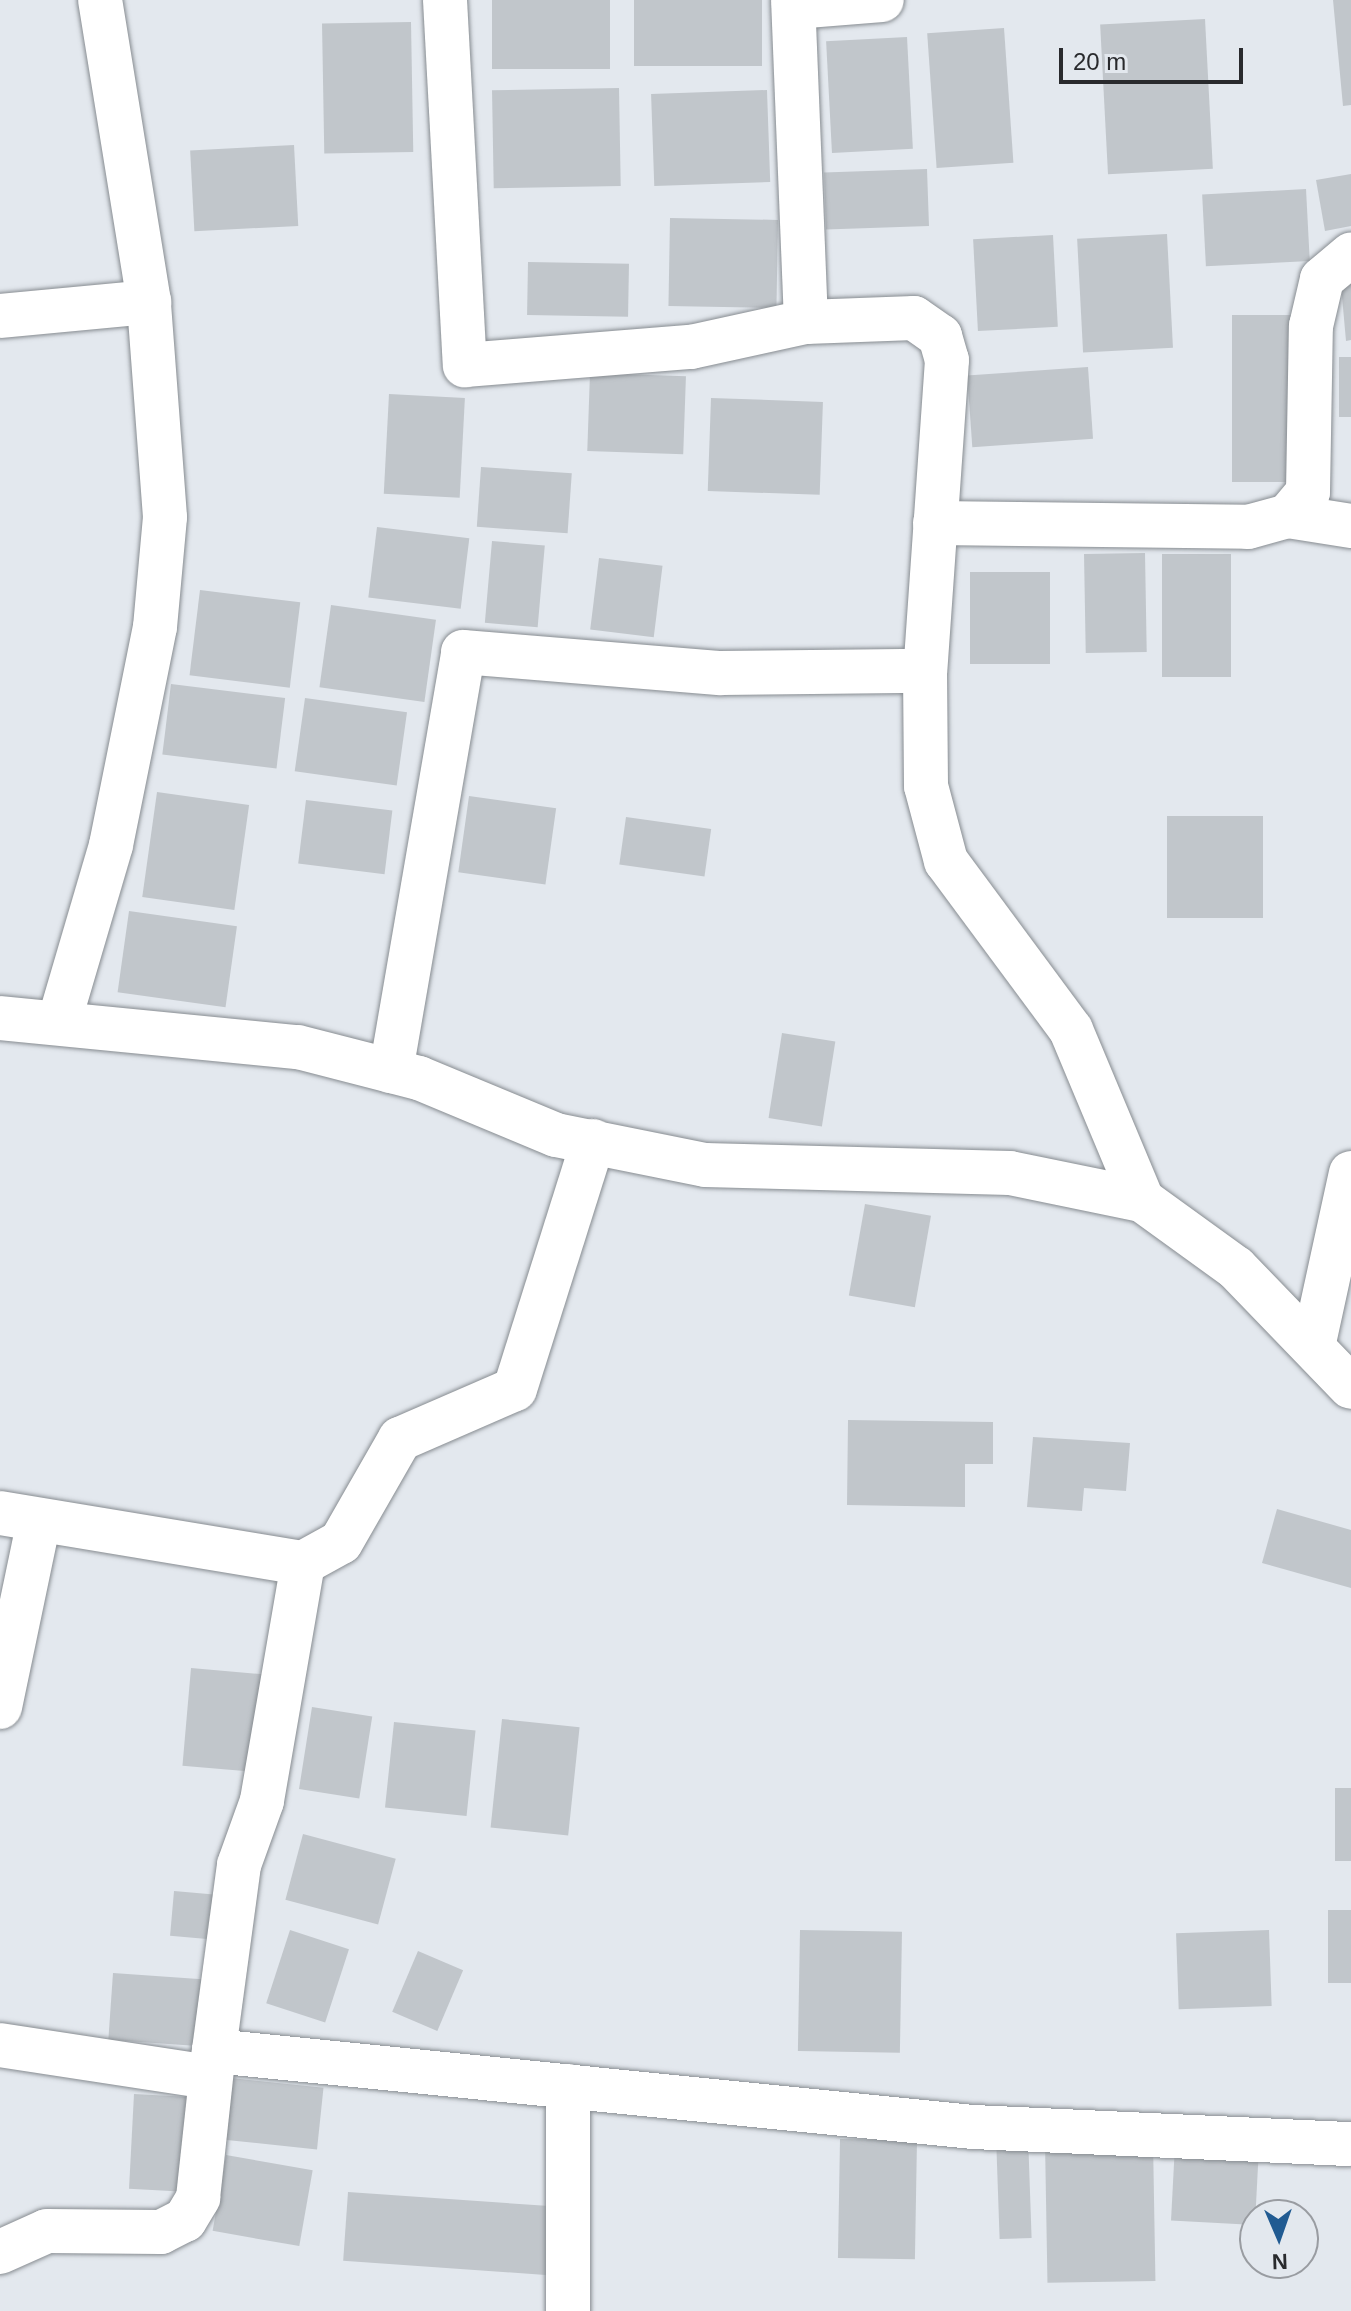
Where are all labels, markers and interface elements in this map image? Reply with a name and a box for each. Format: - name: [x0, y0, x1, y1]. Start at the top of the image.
- scale bar: [1063, 32, 1247, 82]
- text: 20 m: [1073, 48, 1126, 75]
- north arrow: [1239, 2199, 1319, 2279]
- text: N: [1271, 2249, 1288, 2274]

